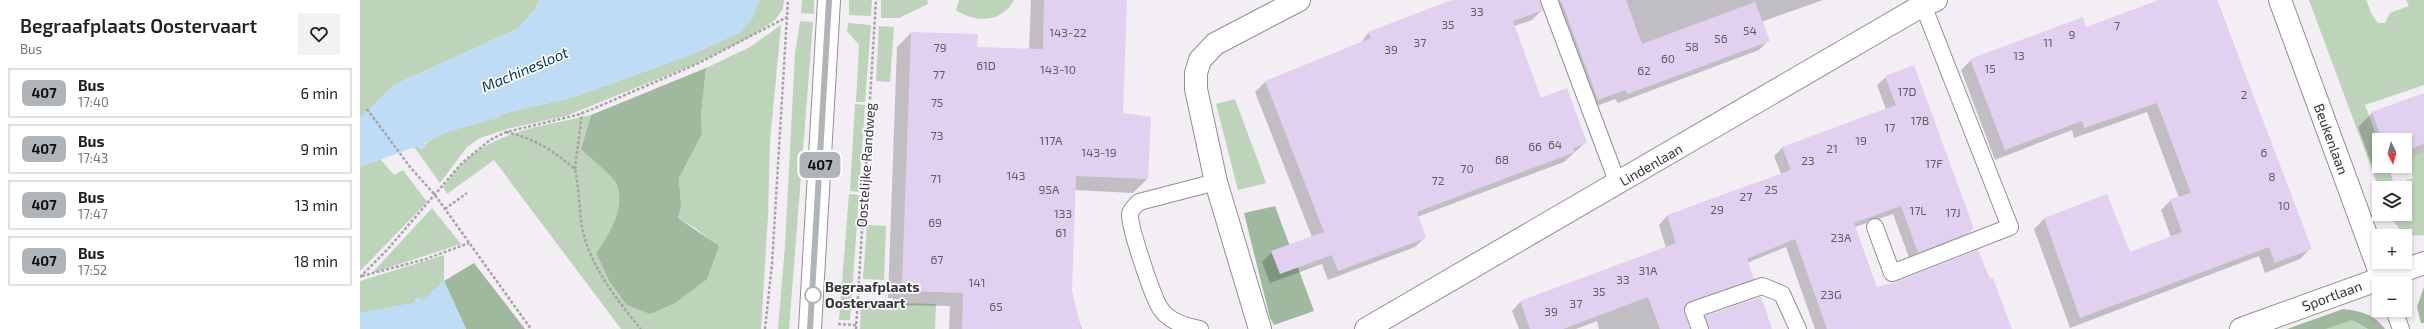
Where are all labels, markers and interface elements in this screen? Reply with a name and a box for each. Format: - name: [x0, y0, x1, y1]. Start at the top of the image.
- house number: 33: [1470, 4, 1484, 18]
- button: heart: [298, 13, 340, 55]
- text: Begraafplaats Oostervaart: [20, 14, 257, 37]
- house number: 35: [1441, 17, 1455, 31]
- house number: 7: [2114, 18, 2120, 32]
- house number: 54: [1743, 23, 1757, 37]
- house number: 143-22: [1049, 25, 1087, 39]
- house number: 9: [2069, 27, 2076, 41]
- house number: 56: [1714, 31, 1728, 45]
- house number: 37: [1414, 35, 1426, 49]
- house number: 11: [2043, 35, 2053, 49]
- house number: 58: [1685, 39, 1699, 53]
- house number: 79: [933, 40, 947, 54]
- text: Bus: [20, 41, 42, 57]
- house number: 39: [1384, 42, 1398, 56]
- water label: Machinesloot: [478, 43, 571, 95]
- house number: 13: [2013, 48, 2025, 62]
- house number: 60: [1661, 51, 1675, 65]
- house number: 61D: [976, 58, 996, 72]
- house number: 15: [1984, 61, 1996, 75]
- house number: 143-10: [1040, 62, 1076, 76]
- house number: 62: [1637, 63, 1651, 77]
- house number: 77: [933, 67, 945, 81]
- text: Bus: [78, 76, 104, 94]
- text: 407: [31, 84, 57, 101]
- text: 6 min: [300, 84, 338, 102]
- house number: 17D: [1898, 84, 1916, 98]
- house number: 2: [2241, 87, 2248, 101]
- text: 17:40: [78, 94, 109, 110]
- house number: 75: [931, 95, 943, 109]
- street label: Beukenlaan: [2311, 101, 2352, 177]
- street label: Oostelijke Randweg: [853, 102, 878, 228]
- house number: 17B: [1911, 113, 1929, 127]
- house number: 17: [1885, 120, 1895, 134]
- house number: 73: [931, 128, 943, 142]
- text: Bus: [78, 132, 104, 150]
- house number: 117A: [1040, 133, 1063, 147]
- house number: 19: [1855, 133, 1867, 147]
- north arrow: [2372, 133, 2412, 173]
- map controls: [2372, 133, 2412, 317]
- house number: 64: [1548, 137, 1562, 151]
- house number: 66: [1528, 139, 1542, 153]
- text: 407: [31, 140, 57, 157]
- text: 9 min: [300, 140, 338, 158]
- street label: Lindenlaan: [1616, 140, 1685, 189]
- house number: 21: [1826, 141, 1838, 155]
- house number: 143-19: [1081, 145, 1117, 159]
- house number: 6: [2261, 145, 2268, 159]
- text: 17:43: [78, 150, 108, 166]
- line badge: 407: [797, 152, 843, 178]
- house number: 68: [1495, 152, 1509, 166]
- house number: 23: [1801, 153, 1815, 167]
- text: 407: [807, 156, 833, 173]
- house number: 17F: [1925, 156, 1943, 170]
- house number: 70: [1460, 161, 1474, 175]
- house number: 143: [1007, 168, 1025, 182]
- house number: 8: [2268, 169, 2276, 183]
- house number: 71: [931, 171, 941, 185]
- house number: 72: [1432, 173, 1445, 187]
- button: layers: [2372, 181, 2412, 221]
- house number: 95A: [1039, 182, 1060, 196]
- house number: 25: [1764, 182, 1778, 196]
- text: Bus: [78, 188, 104, 206]
- house number: 27: [1740, 189, 1752, 203]
- text: 407: [31, 196, 57, 213]
- text: 13 min: [295, 196, 338, 214]
- house number: 10: [2278, 198, 2290, 212]
- house number: 29: [1710, 202, 1724, 216]
- house number: 17L: [1909, 203, 1927, 217]
- house number: 17J: [1945, 205, 1961, 219]
- text: 17:47: [78, 206, 108, 222]
- house number: 133: [1054, 206, 1072, 220]
- house number: 69: [928, 215, 942, 229]
- house number: 61: [1055, 225, 1067, 239]
- button: +: [2372, 229, 2412, 269]
- house number: 23A: [1831, 230, 1852, 244]
- text: Bus: [78, 244, 104, 262]
- text: 407: [31, 252, 57, 269]
- text: 18 min: [294, 252, 338, 270]
- house number: 67: [930, 252, 944, 266]
- text: 17:52: [78, 262, 107, 278]
- house number: 31A: [1639, 263, 1658, 277]
- house number: 33: [1616, 272, 1630, 286]
- house number: 141: [969, 275, 985, 289]
- street label: Sportlaan: [2300, 277, 2364, 314]
- button: −: [2372, 277, 2412, 317]
- place label: Begraafplaats Oostervaart: [825, 278, 920, 311]
- house number: 35: [1592, 284, 1606, 298]
- marker: Begraafplaats Oostervaart: [804, 286, 822, 304]
- house number: 23G: [1821, 287, 1841, 301]
- house number: 37: [1570, 296, 1582, 310]
- house number: 65: [989, 299, 1003, 313]
- house number: 39: [1544, 304, 1558, 318]

